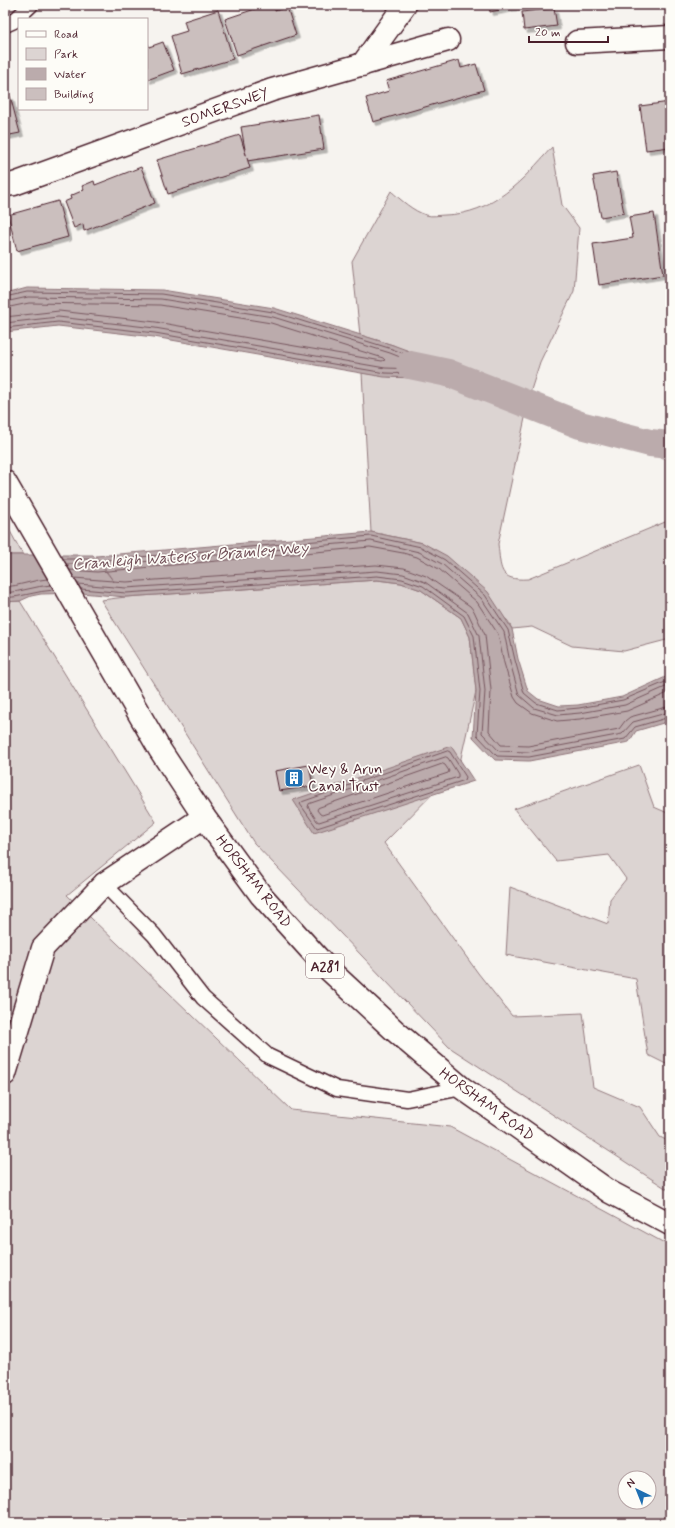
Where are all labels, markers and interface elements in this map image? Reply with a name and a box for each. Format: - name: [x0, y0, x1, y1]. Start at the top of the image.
- legend: [18, 18, 148, 110]
- scale bar: [529, 18, 608, 44]
- text: 20 m: [535, 25, 561, 41]
- text: Road: [54, 27, 78, 43]
- text: Park: [54, 47, 78, 63]
- text: Water: [54, 67, 86, 83]
- street label: SOMERSWEY: [179, 83, 272, 133]
- text: Building: [54, 87, 94, 104]
- water label: Cranleigh Waters or Bramley Wey: [71, 538, 311, 575]
- place label: Wey & Arun Canal Trust: [308, 760, 383, 797]
- building icon: Wey & Arun Canal Trust: [283, 767, 305, 789]
- street label: HORSHAM ROAD: [211, 831, 296, 932]
- road number: A281: [306, 954, 344, 978]
- street label: HORSHAM ROAD: [435, 1063, 538, 1146]
- north arrow: [617, 1470, 657, 1510]
- text: N: [623, 1476, 638, 1491]

